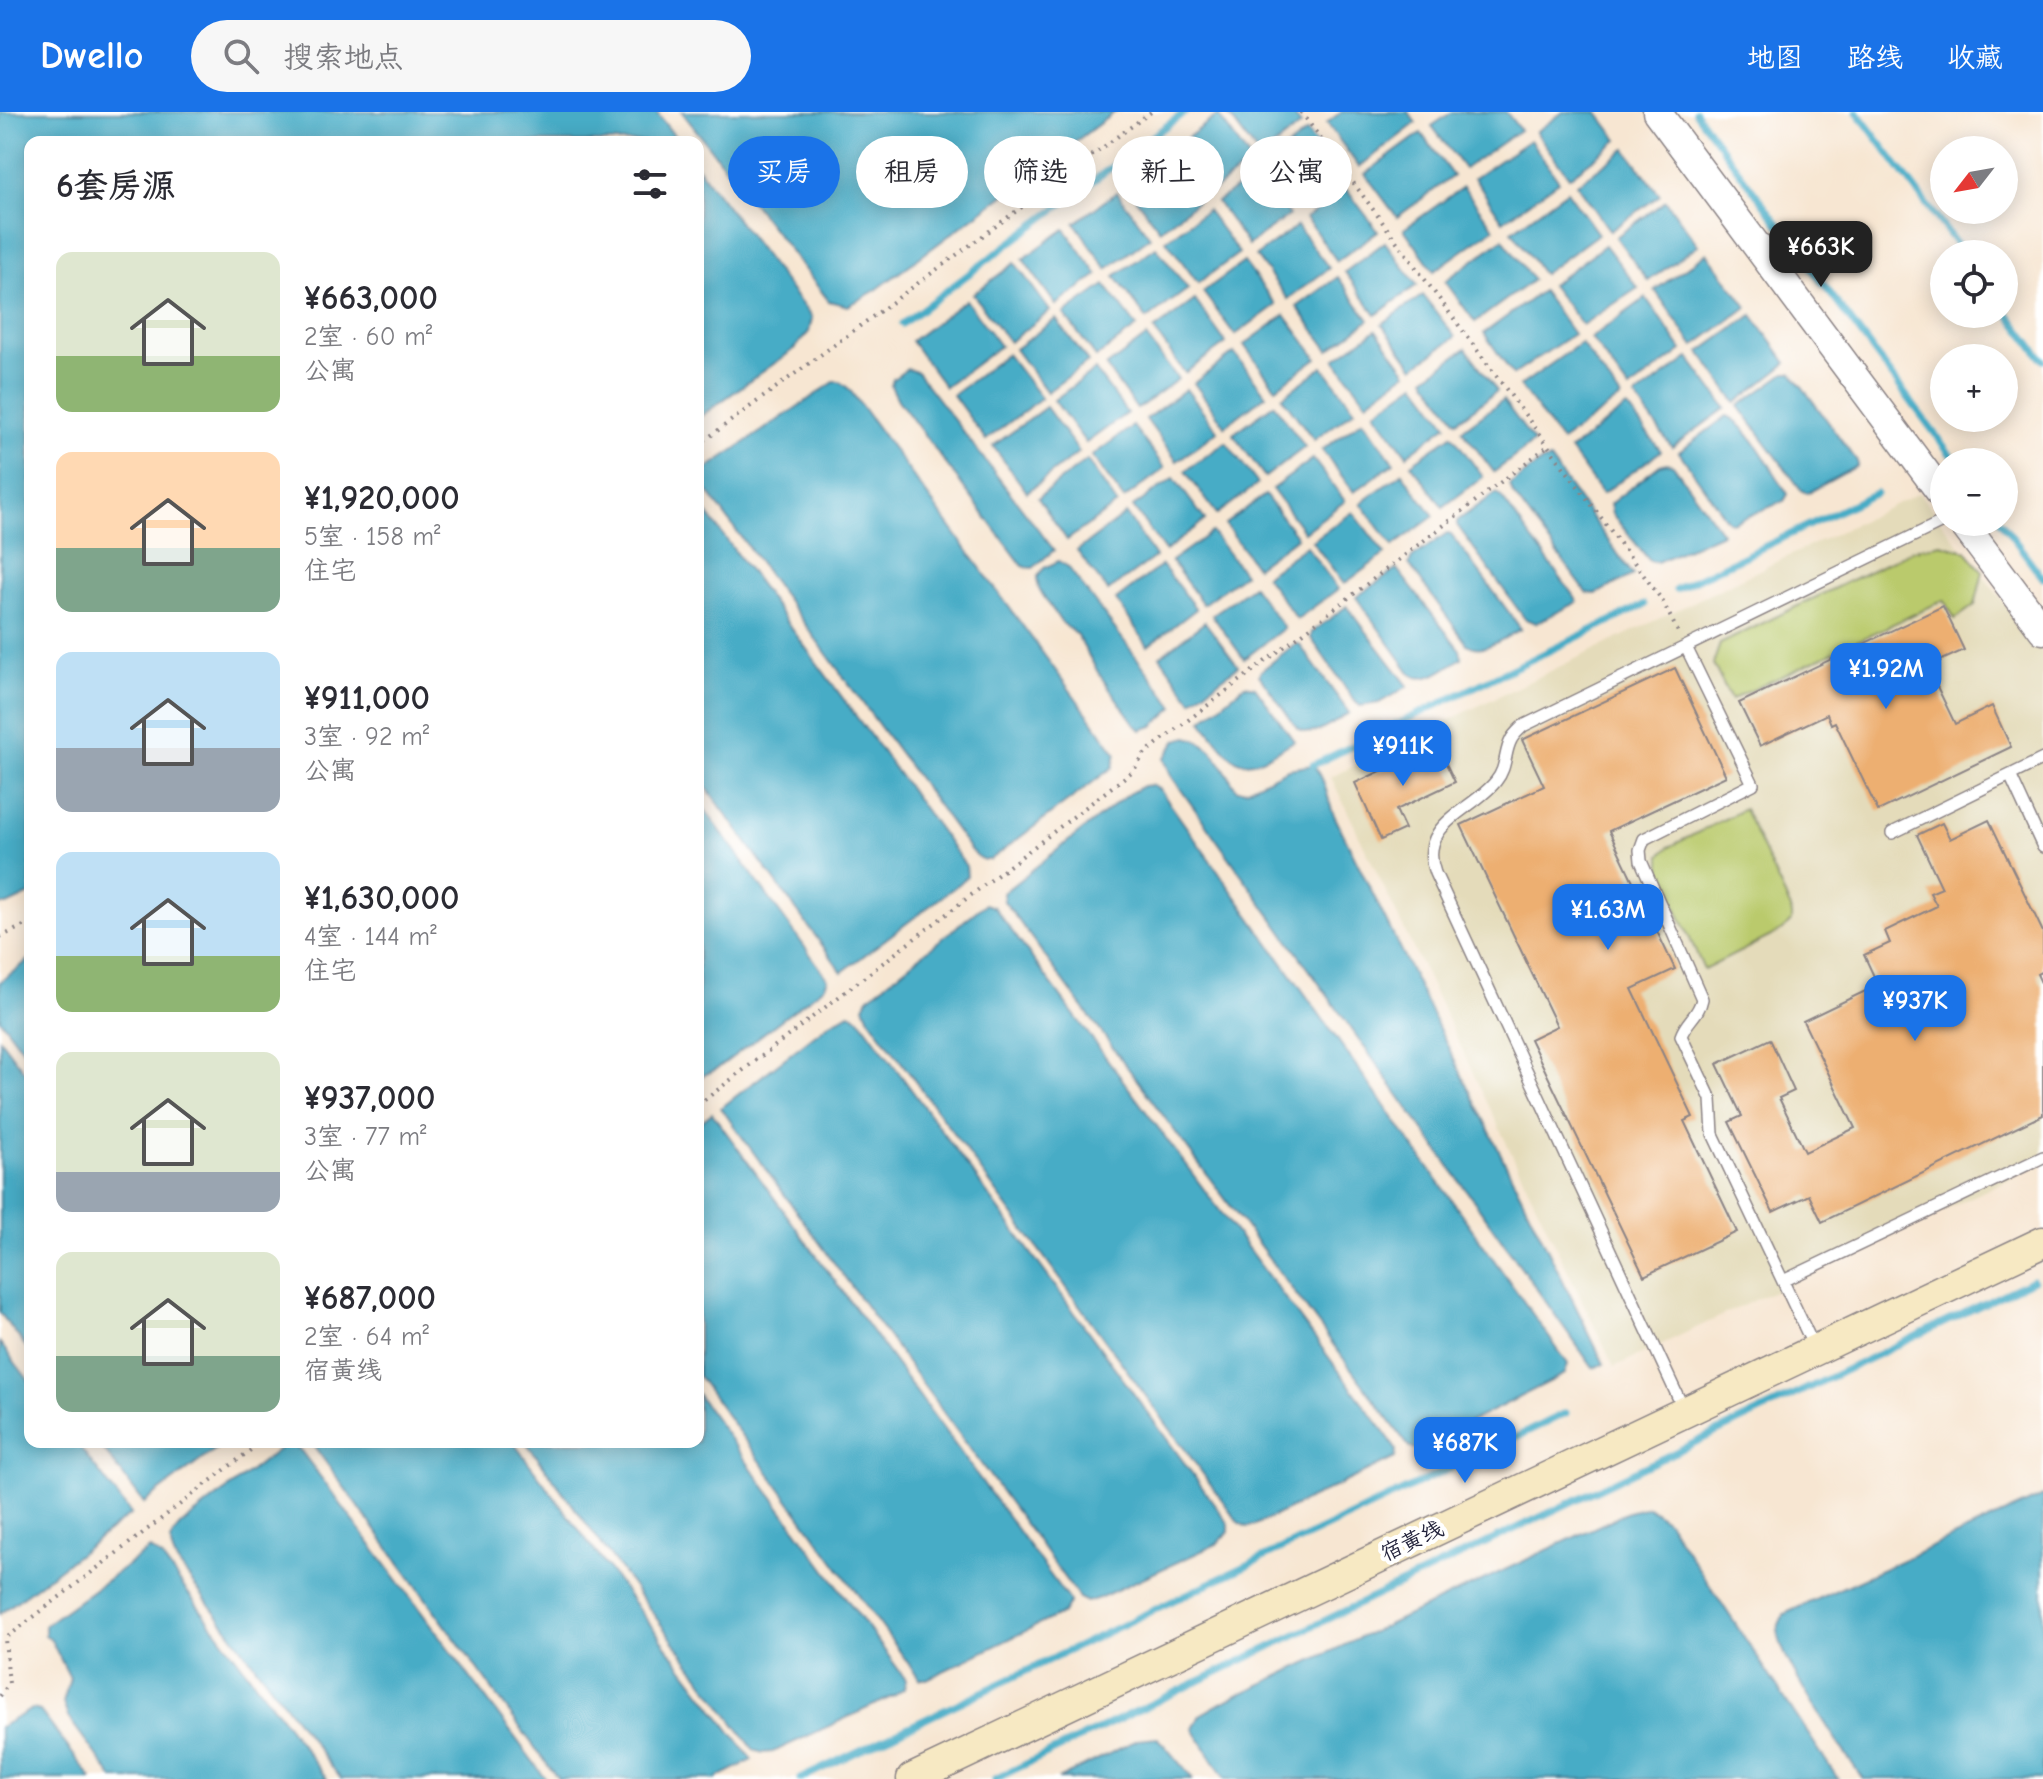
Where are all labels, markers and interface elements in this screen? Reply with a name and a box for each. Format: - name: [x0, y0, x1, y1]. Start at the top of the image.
- search box: [191, 20, 751, 92]
- text: Dwello: [40, 34, 143, 78]
- icon: search: [219, 34, 263, 78]
- text: 搜索地点: [283, 40, 403, 75]
- text: 地图: [1747, 42, 1803, 74]
- text: 路线: [1847, 42, 1903, 74]
- text: 收藏: [1947, 42, 2003, 74]
- chip: 买房: [728, 136, 840, 208]
- chip: 租房: [856, 136, 968, 208]
- chip: 筛选: [984, 136, 1096, 208]
- chip: 新上: [1112, 136, 1224, 208]
- chip: 公寓: [1240, 136, 1352, 208]
- north arrow: [1930, 136, 2018, 224]
- map controls: [1930, 136, 2018, 536]
- icon: filters: [628, 162, 672, 206]
- text: 6套房源: [56, 166, 176, 206]
- pin: ¥663K: [1765, 221, 1877, 289]
- text: ¥663K: [1787, 232, 1855, 262]
- button: locate: [1930, 240, 2018, 328]
- text: ¥663,000: [304, 278, 438, 318]
- icon: home: [120, 284, 216, 380]
- text: 2室 · 60 m²: [304, 322, 432, 352]
- button: +: [1930, 344, 2018, 432]
- text: 公寓: [304, 356, 356, 386]
- button: −: [1930, 448, 2018, 536]
- text: ¥1,920,000: [304, 478, 460, 518]
- icon: home: [120, 484, 216, 580]
- text: 5室 · 158 m²: [304, 522, 440, 552]
- text: 住宅: [304, 556, 356, 586]
- pin: ¥1.92M: [1821, 643, 1951, 711]
- text: ¥1.92M: [1848, 654, 1924, 684]
- text: ¥911,000: [304, 678, 430, 718]
- icon: home: [120, 684, 216, 780]
- pin: ¥911K: [1347, 720, 1459, 788]
- text: 3室 · 92 m²: [304, 722, 429, 752]
- text: ¥911K: [1372, 731, 1434, 761]
- text: 公寓: [304, 756, 356, 786]
- text: ¥1,630,000: [304, 878, 459, 918]
- icon: home: [120, 884, 216, 980]
- pin: ¥1.63M: [1543, 884, 1673, 952]
- text: ¥1.63M: [1570, 895, 1646, 925]
- text: 4室 · 144 m²: [304, 922, 437, 952]
- text: 住宅: [304, 956, 356, 986]
- pin: ¥937K: [1859, 975, 1971, 1043]
- text: ¥937K: [1882, 986, 1948, 1016]
- text: ¥937,000: [304, 1078, 435, 1118]
- icon: home: [120, 1084, 216, 1180]
- text: 3室 · 77 m²: [304, 1122, 426, 1152]
- text: 公寓: [304, 1156, 356, 1186]
- text: ¥687,000: [304, 1278, 436, 1318]
- icon: home: [120, 1284, 216, 1380]
- text: 2室 · 64 m²: [304, 1322, 429, 1352]
- text: 宿黄线: [304, 1356, 382, 1386]
- pin: ¥687K: [1409, 1417, 1521, 1485]
- text: ¥687K: [1432, 1428, 1498, 1458]
- street label: 宿黄线: [1377, 1515, 1447, 1567]

